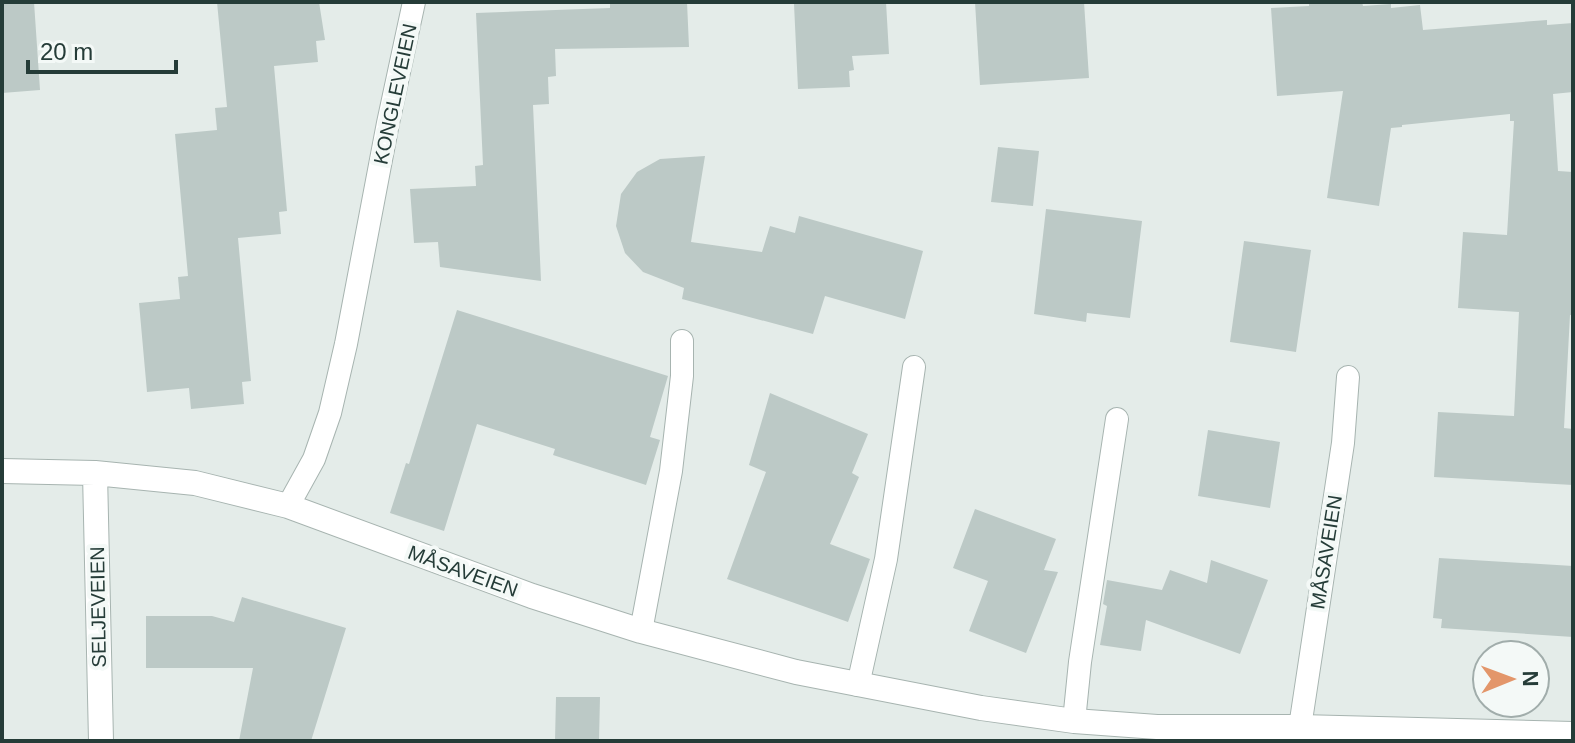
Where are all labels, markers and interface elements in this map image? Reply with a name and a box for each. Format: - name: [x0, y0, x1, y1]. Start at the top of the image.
- street label: KONGLEVEIEN: [369, 22, 421, 166]
- scale bar: [28, 24, 176, 74]
- text: 20 m: [40, 38, 93, 65]
- street label: MÅSAVEIEN: [1306, 493, 1346, 611]
- street label: MÅSAVEIEN: [405, 541, 521, 601]
- street label: SELJEVEIEN: [86, 546, 110, 668]
- north arrow: [1471, 639, 1551, 719]
- text: N: [1518, 670, 1543, 687]

